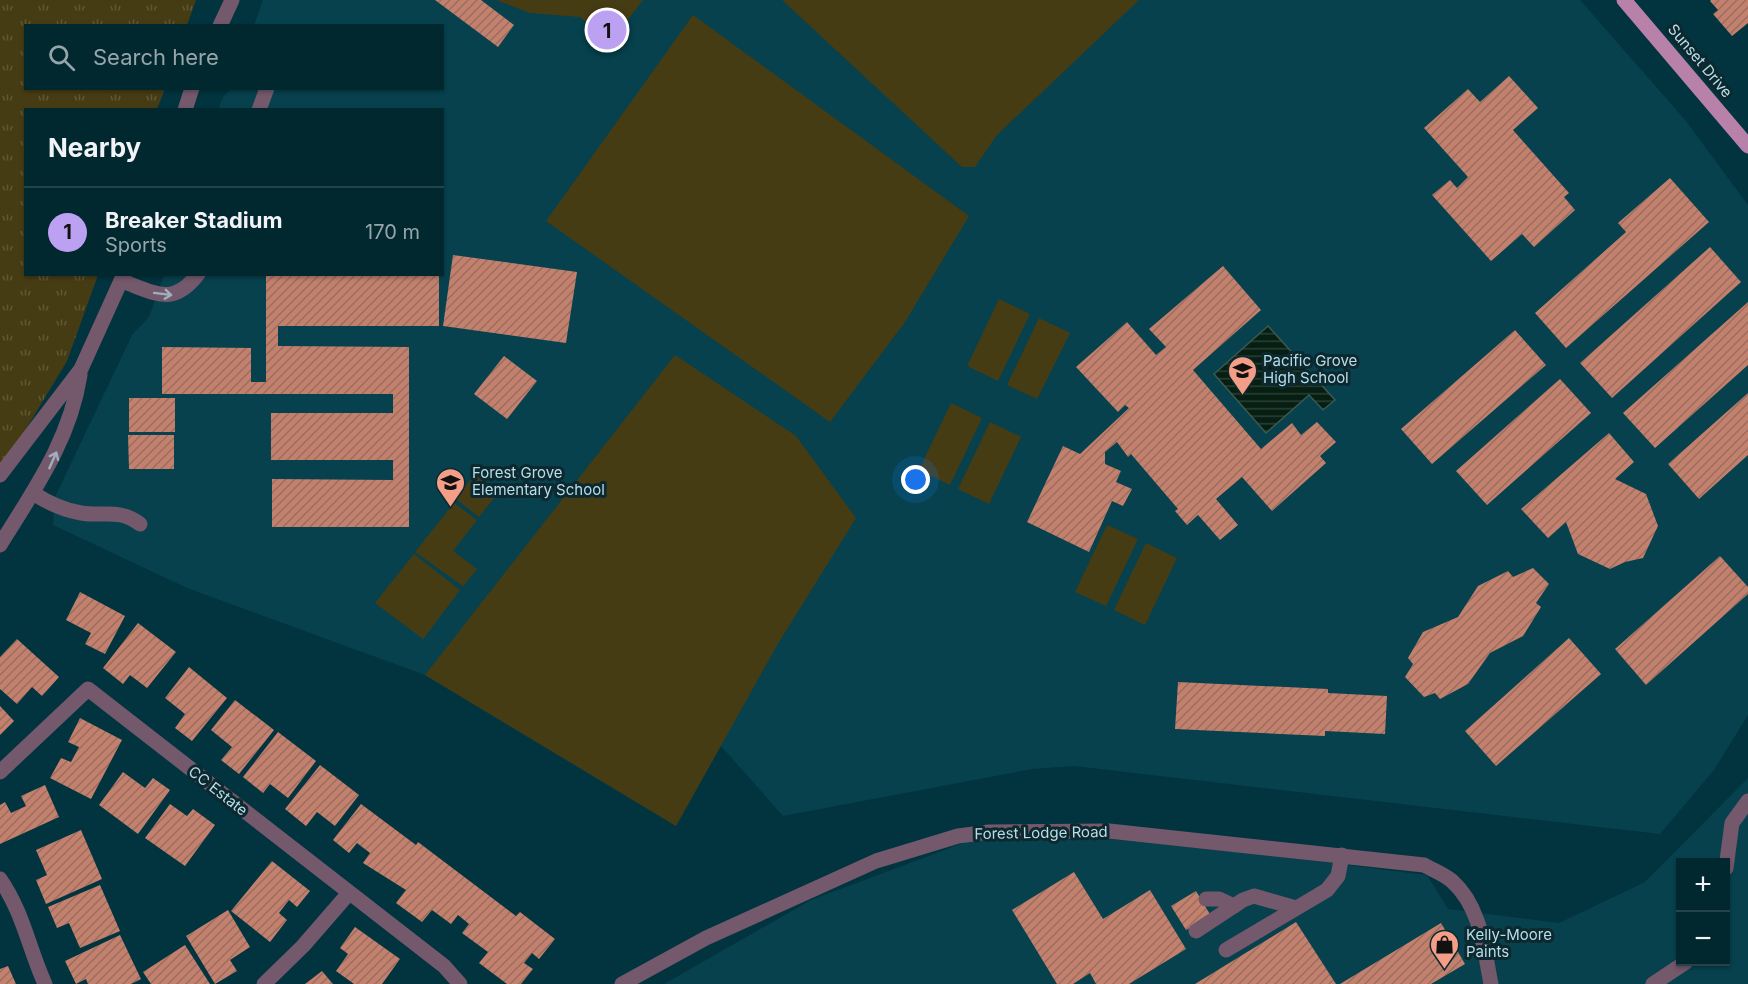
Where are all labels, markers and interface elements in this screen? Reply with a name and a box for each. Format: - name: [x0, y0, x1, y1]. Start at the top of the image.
- pin: 1: [588, 8, 626, 52]
- street label: Sunset Drive: [1664, 20, 1737, 101]
- search box: [24, 24, 444, 90]
- icon: search: [45, 41, 78, 74]
- text: Search here: [93, 44, 219, 70]
- text: Nearby: [48, 132, 141, 163]
- text: Breaker Stadium: [105, 207, 283, 233]
- text: 1: [63, 220, 72, 244]
- text: 170 m: [365, 220, 420, 244]
- text: Sports: [105, 233, 167, 257]
- one-way arrow: [153, 288, 172, 299]
- place label: Pacific Grove High School: [1263, 351, 1357, 387]
- school or university icon: Pacific Grove High School: [1226, 354, 1258, 396]
- one-way arrow: [47, 451, 59, 469]
- place label: Forest Grove Elementary School: [472, 463, 605, 499]
- your location: [901, 465, 930, 494]
- school or university icon: Forest Grove Elementary School: [435, 466, 467, 508]
- street label: CC Estate: [185, 762, 252, 820]
- street label: Forest Lodge Road: [974, 822, 1108, 843]
- map controls: [1676, 858, 1730, 966]
- button: +: [1676, 858, 1730, 912]
- button: −: [1676, 912, 1730, 966]
- place label: Kelly-Moore Paints: [1466, 925, 1552, 961]
- shop icon: Kelly-Moore Paints: [1429, 928, 1461, 970]

